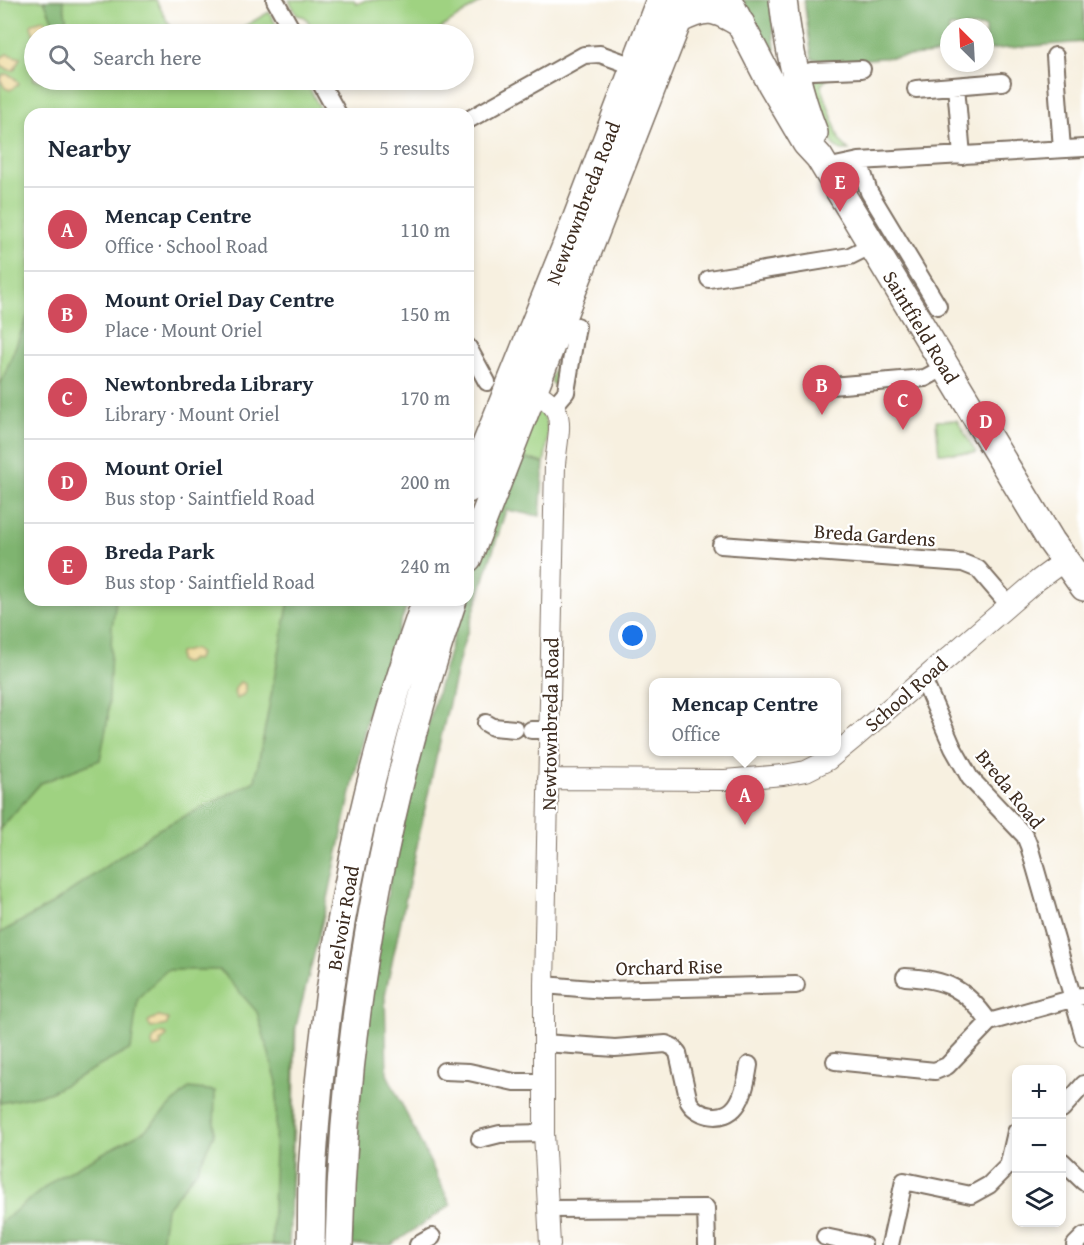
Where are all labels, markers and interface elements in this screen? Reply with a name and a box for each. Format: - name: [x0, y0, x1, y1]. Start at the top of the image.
- north arrow: [940, 18, 994, 72]
- search box: [24, 24, 474, 90]
- icon: search: [45, 41, 78, 74]
- text: Search here: [93, 41, 202, 73]
- street label: Newtownbreda Road: [538, 117, 627, 289]
- text: Nearby: [48, 128, 131, 167]
- text: 5 results: [379, 133, 450, 162]
- pin: E: [820, 162, 860, 212]
- text: Mencap Centre: [105, 199, 252, 231]
- text: A: [61, 215, 74, 244]
- text: 110 m: [400, 215, 450, 244]
- text: Office · School Road: [105, 231, 268, 260]
- street label: Saintfield Road: [876, 265, 967, 389]
- text: Mount Oriel Day Centre: [105, 283, 335, 315]
- text: B: [61, 299, 74, 328]
- text: 150 m: [400, 299, 450, 328]
- text: Place · Mount Oriel: [105, 315, 262, 344]
- pin: B: [802, 366, 842, 415]
- text: Newtonbreda Library: [105, 367, 314, 399]
- pin: C: [884, 380, 922, 430]
- text: C: [62, 383, 73, 412]
- text: 170 m: [400, 383, 450, 412]
- text: Library · Mount Oriel: [105, 399, 280, 428]
- pin: D: [966, 402, 1006, 451]
- text: Mount Oriel: [105, 451, 223, 483]
- text: D: [61, 467, 74, 496]
- text: 200 m: [400, 467, 450, 496]
- text: Bus stop · Saintfield Road: [105, 483, 315, 512]
- street label: Breda Gardens: [813, 516, 937, 553]
- text: Breda Park: [105, 535, 215, 567]
- text: E: [62, 551, 73, 580]
- text: 240 m: [400, 551, 450, 580]
- text: Bus stop · Saintfield Road: [105, 567, 315, 596]
- your location: [618, 621, 647, 650]
- street label: Newtownbreda Road: [533, 637, 566, 811]
- street label: School Road: [858, 649, 954, 738]
- popup: [649, 678, 841, 756]
- text: Mencap Centre: [672, 687, 818, 719]
- text: Office: [672, 719, 721, 748]
- street label: Breda Road: [969, 743, 1052, 835]
- pin: A: [726, 776, 764, 825]
- street label: Belvoir Road: [319, 863, 366, 973]
- street label: Orchard Rise: [615, 951, 723, 982]
- map controls: [1012, 1065, 1066, 1227]
- button: +: [1012, 1065, 1066, 1119]
- button: −: [1012, 1119, 1066, 1173]
- button: layers: [1012, 1173, 1066, 1227]

